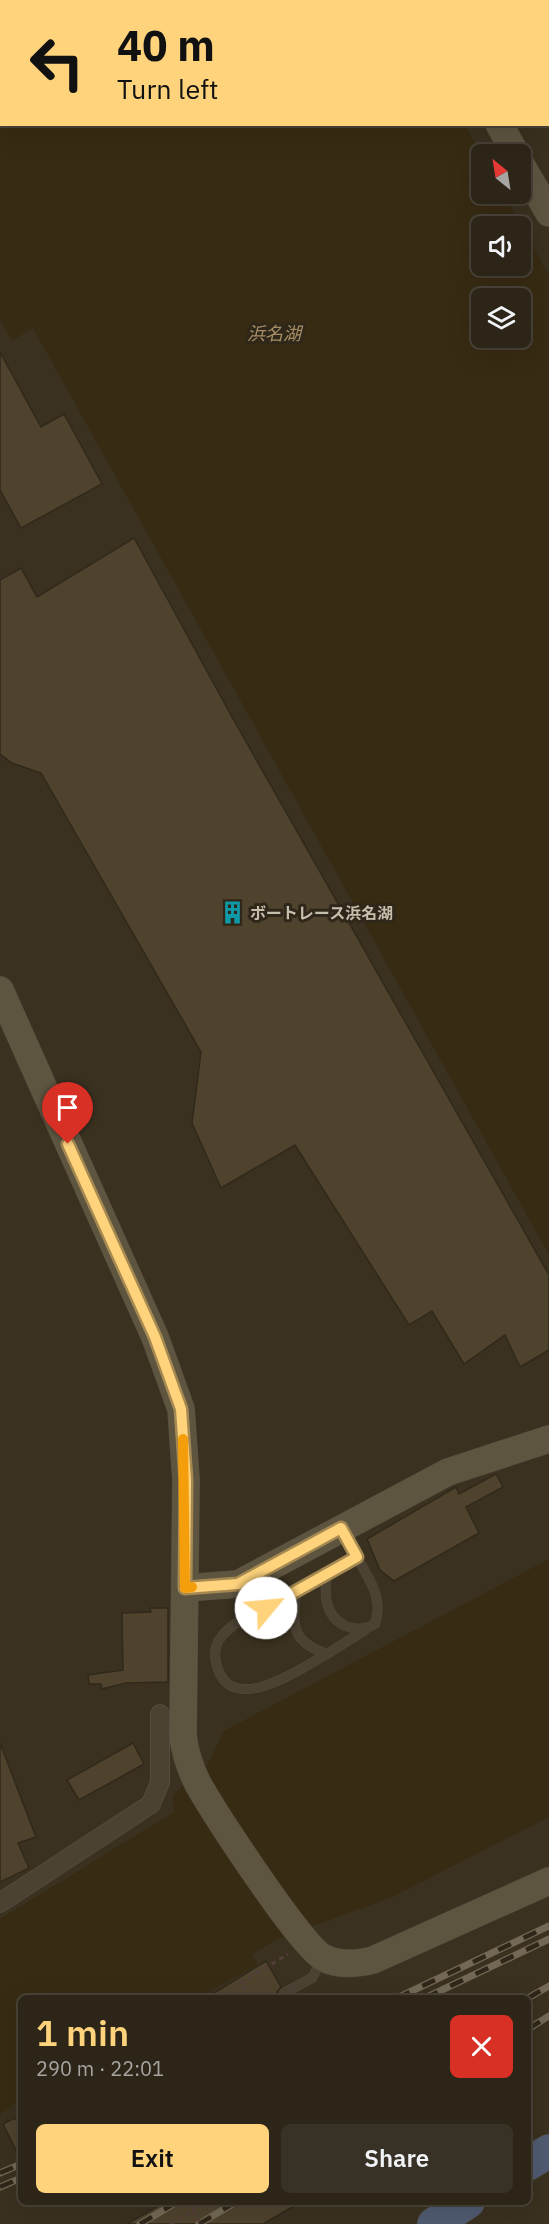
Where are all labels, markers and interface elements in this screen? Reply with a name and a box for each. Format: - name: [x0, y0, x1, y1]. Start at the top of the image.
- text: 40 m: [117, 18, 215, 73]
- icon: left: [18, 24, 96, 102]
- text: Turn left: [117, 71, 218, 106]
- north arrow: [471, 144, 531, 204]
- map controls: [471, 144, 531, 348]
- button: sound: [471, 216, 531, 276]
- button: layers: [471, 288, 531, 348]
- water label: 浜名湖: [247, 322, 304, 345]
- building icon: ボートレース浜名湖: [219, 900, 245, 926]
- place label: ボートレース浜名湖: [250, 903, 393, 923]
- pin: [42, 1082, 93, 1144]
- icon: arrive: [51, 1091, 84, 1124]
- position arrow: [234, 1576, 298, 1640]
- text: 1 min: [36, 2009, 129, 2056]
- button: close: [450, 2015, 513, 2078]
- text: 290 m · 22:01: [36, 2055, 164, 2082]
- button: Exit: [36, 2124, 269, 2193]
- button: Share: [281, 2124, 513, 2193]

